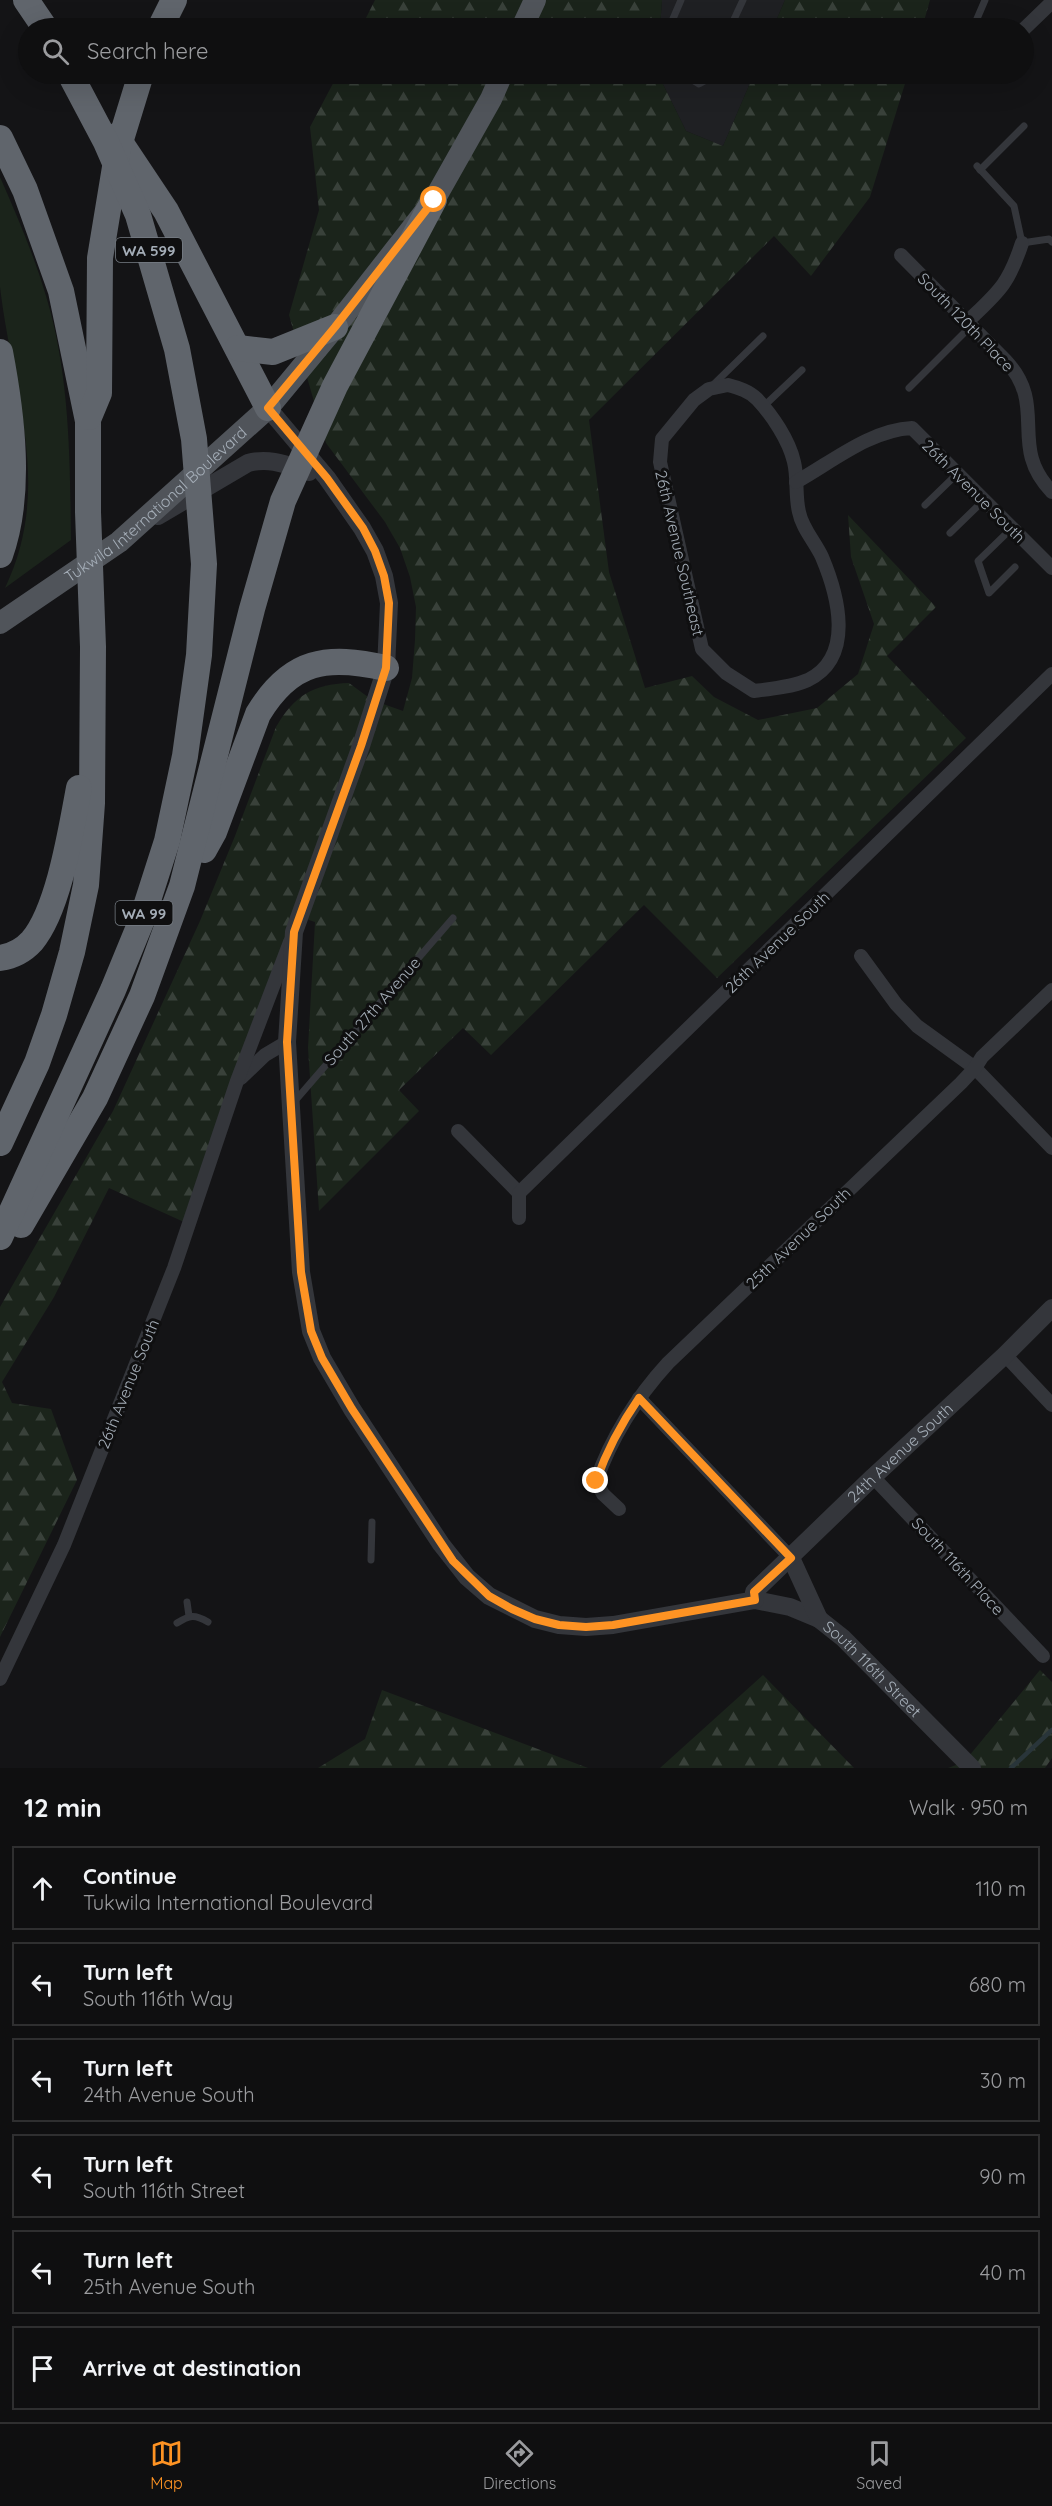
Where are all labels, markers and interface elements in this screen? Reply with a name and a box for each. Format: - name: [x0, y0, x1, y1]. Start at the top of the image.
- search box: [18, 18, 1034, 84]
- icon: search: [39, 35, 72, 68]
- text: Search here: [87, 37, 208, 65]
- route start: [420, 186, 446, 212]
- road number: WA 599: [116, 238, 182, 262]
- street label: South 120th Place: [914, 268, 1018, 376]
- street label: Tukwila International Boulevard: [60, 422, 251, 586]
- street label: 26th Avenue South: [918, 435, 1030, 547]
- street label: 26th Avenue Southeast: [651, 468, 709, 638]
- street label: 26th Avenue South: [721, 887, 833, 997]
- road number: WA 99: [116, 901, 172, 925]
- street label: South 27th Avenue: [320, 953, 424, 1069]
- street label: 25th Avenue South: [741, 1183, 855, 1293]
- street label: 26th Avenue South: [93, 1316, 163, 1452]
- street label: 24th Avenue South: [843, 1398, 957, 1507]
- route end: [582, 1467, 608, 1493]
- street label: South 116th Place: [908, 1513, 1008, 1619]
- street label: South 116th Street: [819, 1616, 926, 1721]
- text: 12 min: [24, 1791, 102, 1824]
- text: Walk · 950 m: [909, 1795, 1028, 1820]
- text: Continue: [83, 1862, 177, 1890]
- icon: ahead: [26, 1872, 59, 1905]
- text: 110 m: [976, 1876, 1026, 1901]
- text: Tukwila International Boulevard: [83, 1890, 373, 1915]
- text: Turn left: [83, 1958, 173, 1986]
- icon: left: [26, 1968, 59, 2001]
- text: 680 m: [969, 1972, 1026, 1997]
- text: South 116th Way: [83, 1986, 233, 2011]
- text: Turn left: [83, 2054, 173, 2082]
- icon: left: [26, 2064, 59, 2097]
- text: 30 m: [980, 2068, 1026, 2093]
- text: 24th Avenue South: [83, 2082, 255, 2107]
- text: Turn left: [83, 2150, 173, 2178]
- icon: left: [26, 2160, 59, 2193]
- text: 90 m: [979, 2164, 1026, 2189]
- text: South 116th Street: [83, 2178, 245, 2203]
- text: Turn left: [83, 2246, 173, 2274]
- icon: left: [26, 2256, 59, 2289]
- text: 40 m: [980, 2260, 1026, 2285]
- text: 25th Avenue South: [83, 2274, 255, 2299]
- icon: arrive: [26, 2352, 59, 2385]
- text: Arrive at destination: [83, 2354, 301, 2382]
- tab: Map: [150, 2437, 183, 2493]
- tab: Directions: [483, 2437, 556, 2493]
- tab: Saved: [856, 2437, 902, 2493]

